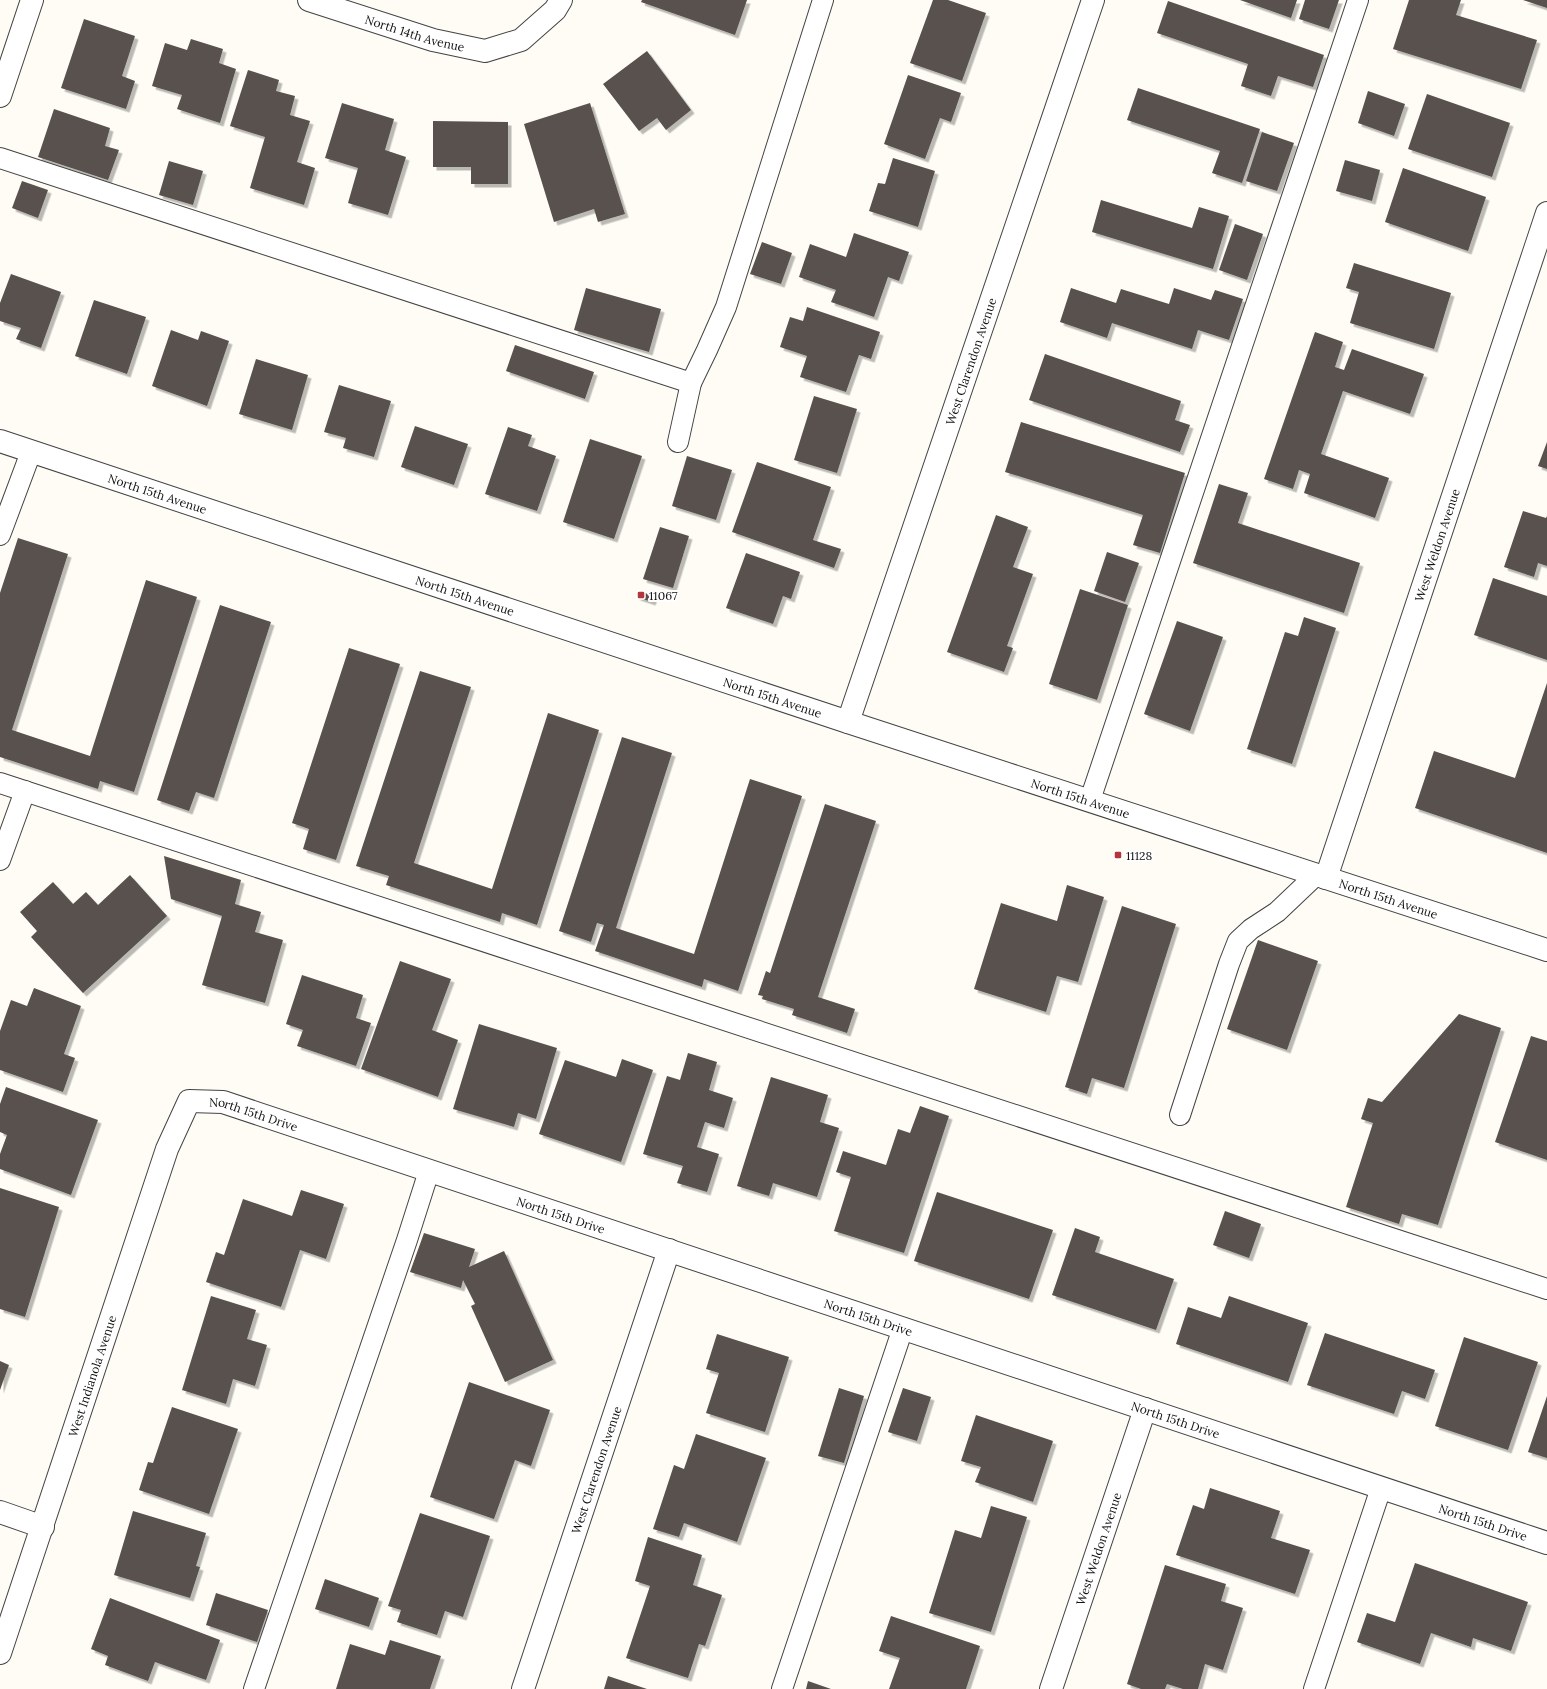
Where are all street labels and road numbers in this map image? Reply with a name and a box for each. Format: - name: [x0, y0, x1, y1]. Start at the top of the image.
- street label: North 14th Avenue: [363, 11, 467, 54]
- street label: West Clarendon Avenue: [942, 295, 999, 427]
- street label: North 15th Avenue: [106, 470, 209, 517]
- street label: West Weldon Avenue: [1411, 486, 1463, 603]
- street label: North 15th Avenue: [414, 572, 517, 619]
- street label: North 15th Avenue: [721, 674, 824, 721]
- street label: North 15th Avenue: [1029, 775, 1132, 821]
- street label: North 15th Avenue: [1337, 875, 1440, 922]
- street label: North 15th Drive: [209, 1094, 300, 1134]
- street label: North 15th Drive: [515, 1193, 608, 1236]
- street label: North 15th Drive: [822, 1295, 915, 1339]
- street label: West Indianola Avenue: [65, 1313, 119, 1439]
- street label: North 15th Drive: [1130, 1398, 1222, 1441]
- street label: West Clarendon Avenue: [568, 1404, 624, 1536]
- street label: West Weldon Avenue: [1072, 1490, 1124, 1607]
- street label: North 15th Drive: [1437, 1500, 1530, 1544]

